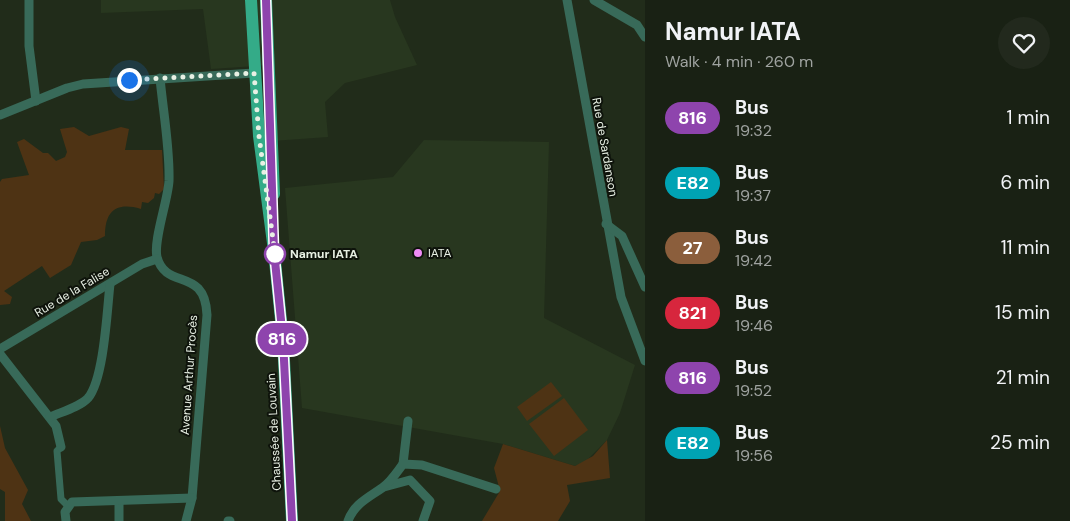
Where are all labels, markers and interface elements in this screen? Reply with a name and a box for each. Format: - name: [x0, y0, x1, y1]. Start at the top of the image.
- text: Namur IATA: [665, 16, 801, 47]
- button: heart: [998, 17, 1050, 69]
- text: Walk · 4 min · 260 m: [665, 51, 813, 72]
- your location: [117, 68, 142, 93]
- text: Bus: [735, 95, 769, 120]
- street label: Rue de Sardanson: [588, 96, 622, 198]
- text: 1 min: [1007, 105, 1050, 130]
- text: 816: [678, 106, 707, 130]
- text: 19:32: [735, 120, 772, 141]
- text: Bus: [735, 160, 769, 185]
- text: 6 min: [1001, 170, 1050, 195]
- text: E82: [676, 171, 709, 195]
- text: 19:37: [735, 185, 771, 206]
- text: Bus: [735, 225, 769, 250]
- text: 11 min: [1001, 235, 1050, 260]
- text: 27: [683, 236, 702, 260]
- marker: Namur IATA: [264, 243, 286, 265]
- place label: IATA: [428, 245, 452, 261]
- place label: Namur IATA: [290, 246, 358, 262]
- marker: IATA: [412, 247, 424, 259]
- text: 19:42: [735, 250, 772, 271]
- street label: Rue de la Falise: [31, 263, 113, 321]
- text: Bus: [735, 290, 769, 315]
- text: 15 min: [995, 300, 1050, 325]
- text: 821: [678, 301, 707, 325]
- street label: Avenue Arthur Procès: [177, 314, 201, 436]
- text: 19:46: [735, 315, 773, 336]
- line badge: 816: [253, 323, 311, 355]
- text: 816: [268, 327, 297, 351]
- text: Bus: [735, 355, 769, 380]
- text: 21 min: [996, 365, 1050, 390]
- text: 816: [678, 366, 707, 390]
- street label: Chaussée de Louvain: [263, 373, 285, 491]
- text: 19:52: [735, 380, 772, 401]
- text: Bus: [735, 420, 769, 445]
- text: 25 min: [990, 430, 1050, 455]
- text: E82: [676, 431, 709, 455]
- text: 19:56: [735, 445, 773, 466]

